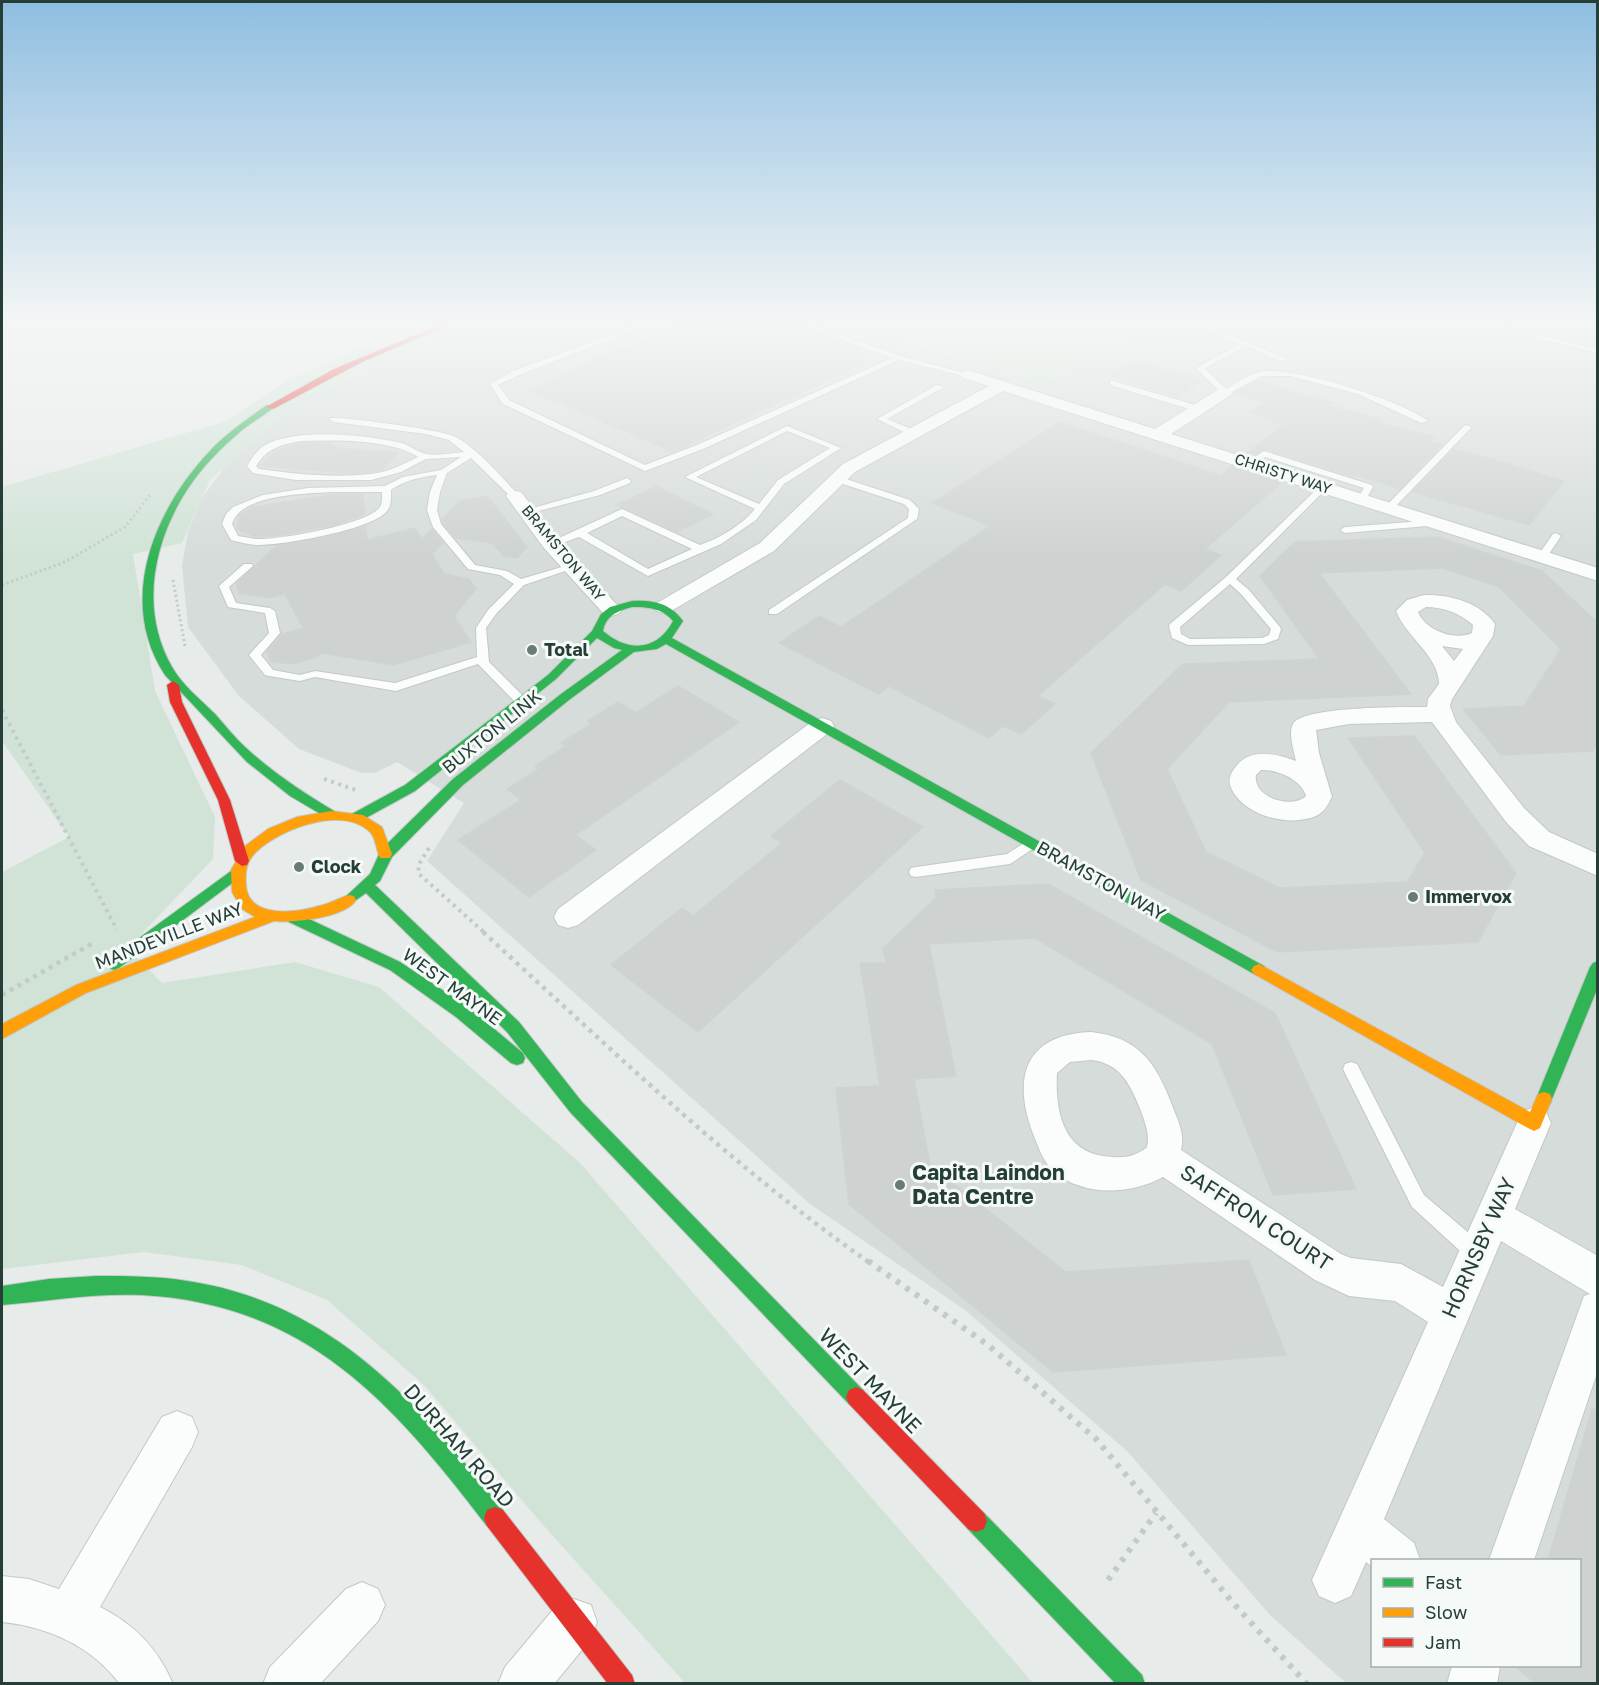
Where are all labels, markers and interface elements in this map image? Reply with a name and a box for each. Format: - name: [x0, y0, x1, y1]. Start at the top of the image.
- street label: CHRISTY WAY: [1233, 449, 1334, 497]
- street label: BRAMSTON WAY: [518, 501, 609, 604]
- place label: Total: [544, 638, 589, 660]
- marker: Total: [525, 643, 539, 657]
- street label: BUXTON LINK: [437, 684, 545, 778]
- street label: BRAMSTON WAY: [1033, 836, 1170, 925]
- place label: Clock: [311, 855, 362, 877]
- marker: Clock: [292, 860, 306, 874]
- place label: Immervox: [1425, 885, 1513, 907]
- marker: Immervox: [1406, 890, 1420, 904]
- street label: MANDEVILLE WAY: [92, 897, 246, 973]
- street label: WEST MAYNE: [399, 943, 506, 1030]
- street label: SAFFRON COURT: [1176, 1158, 1337, 1276]
- place label: Capita Laindon Data Centre: [912, 1159, 1065, 1209]
- street label: HORNSBY WAY: [1435, 1173, 1521, 1322]
- marker: Capita Laindon Data Centre: [893, 1178, 907, 1192]
- street label: WEST MAYNE: [814, 1322, 928, 1439]
- street label: DURHAM ROAD: [399, 1378, 521, 1513]
- legend: [1371, 1559, 1581, 1667]
- text: Fast: [1425, 1571, 1462, 1593]
- text: Slow: [1425, 1601, 1468, 1623]
- text: Jam: [1425, 1631, 1461, 1653]

